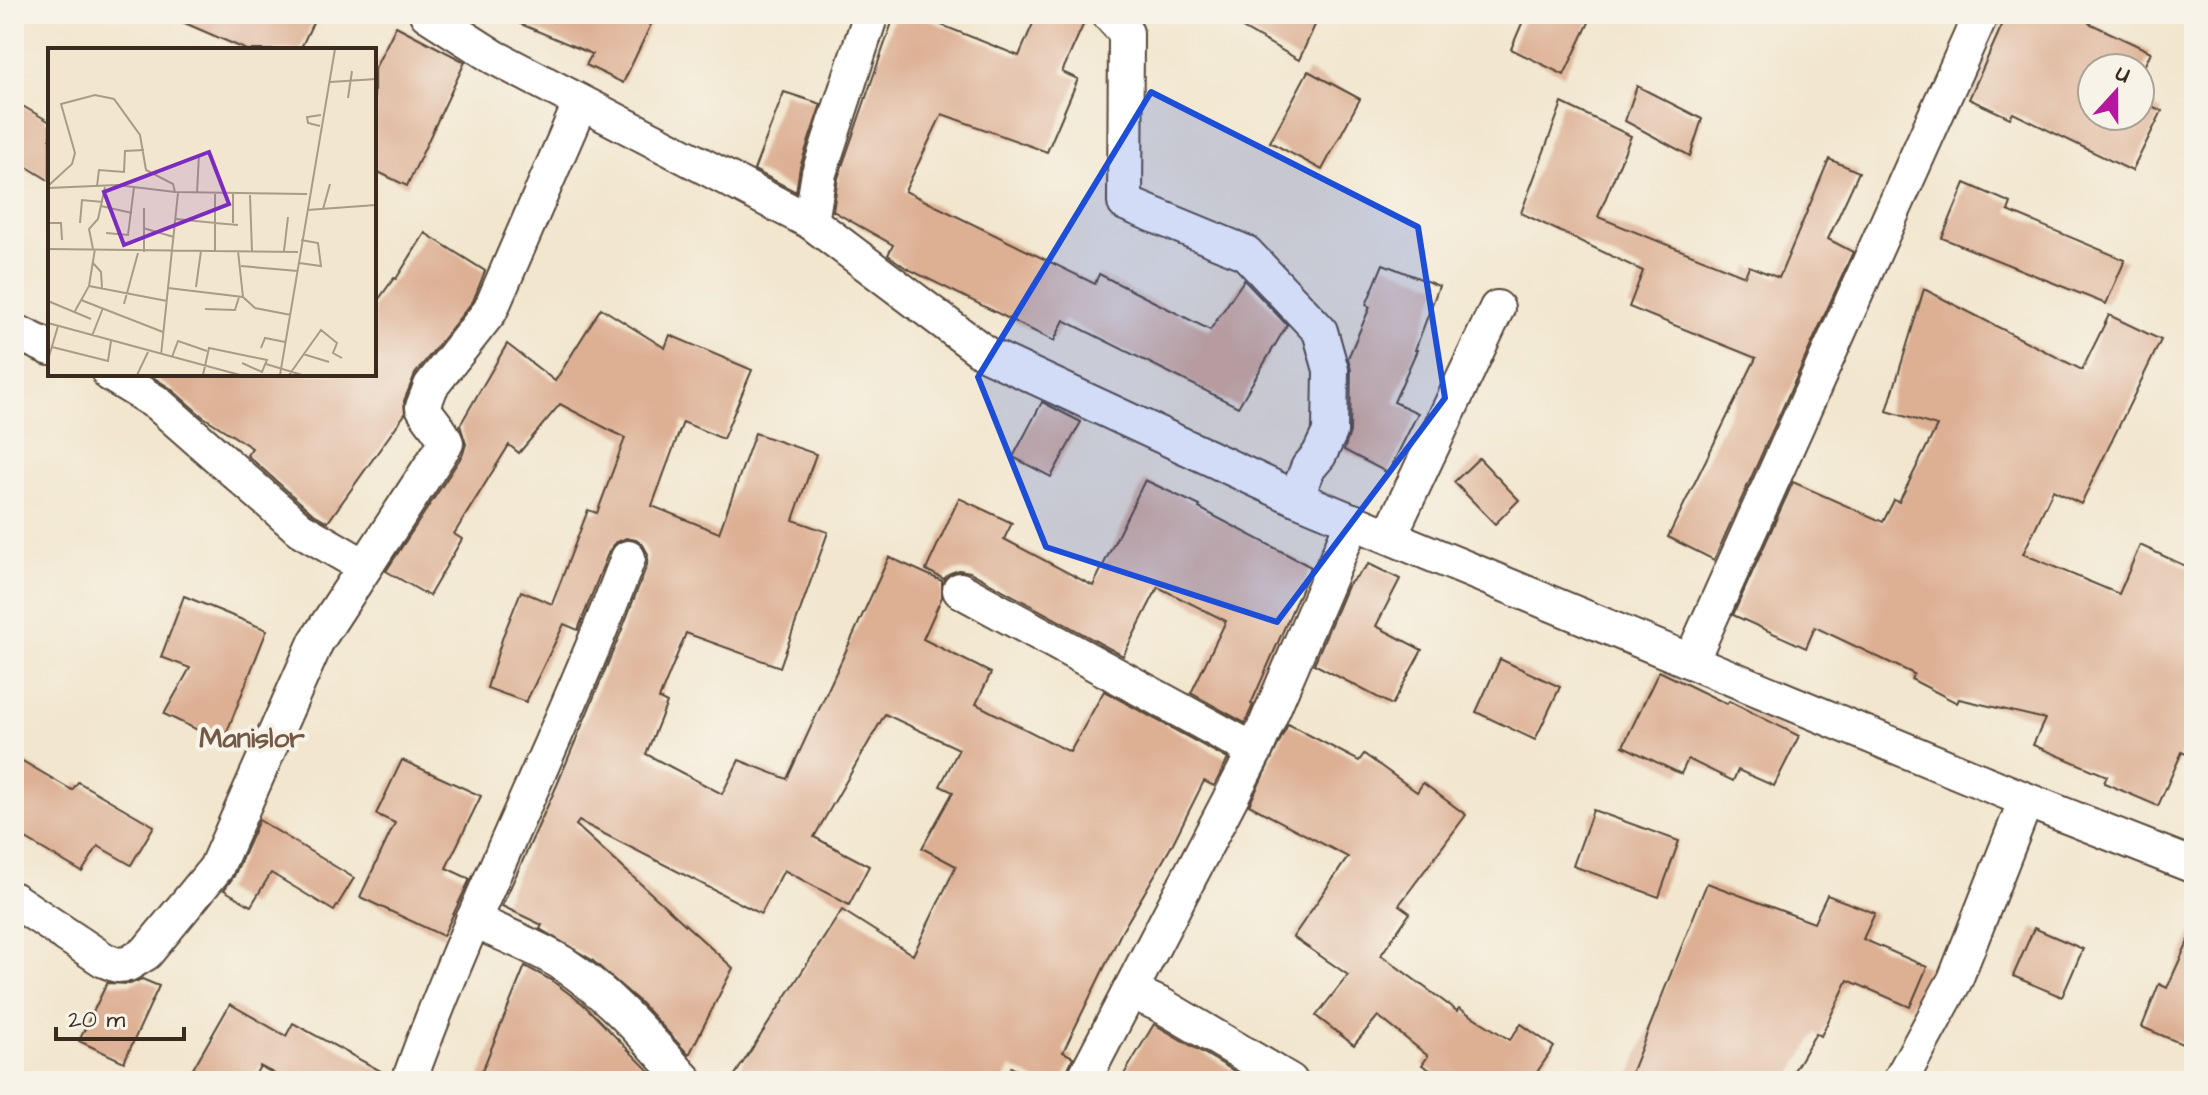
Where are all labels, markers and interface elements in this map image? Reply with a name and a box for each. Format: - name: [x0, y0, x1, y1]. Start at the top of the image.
- inset map: [48, 48, 376, 376]
- north arrow: [2076, 52, 2156, 132]
- text: U: [2111, 58, 2134, 91]
- district label: Manislor: [199, 719, 305, 758]
- scale bar: [56, 991, 184, 1041]
- text: 20 m: [68, 1003, 125, 1037]

